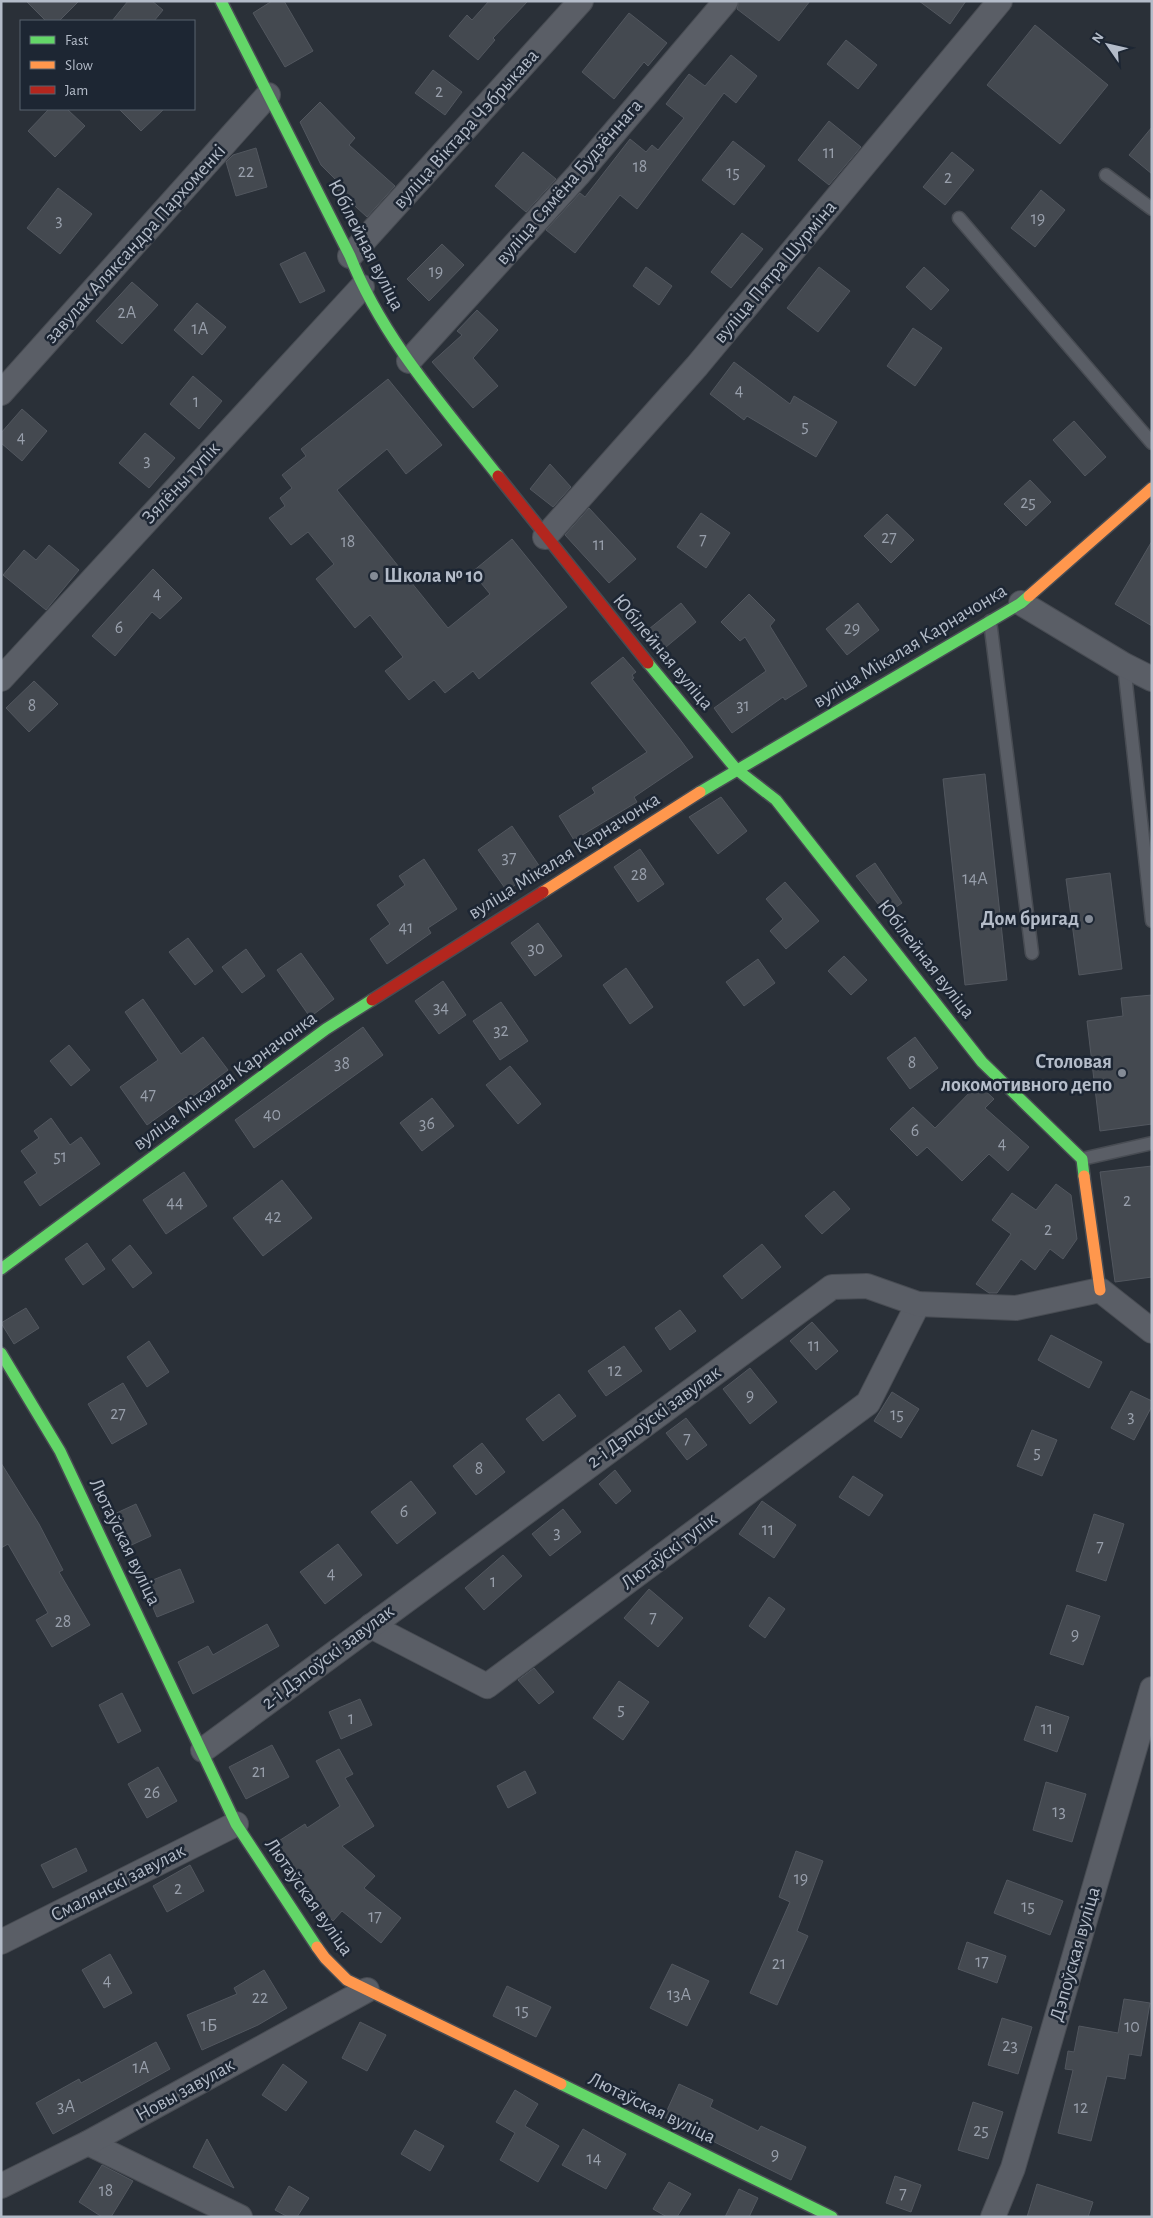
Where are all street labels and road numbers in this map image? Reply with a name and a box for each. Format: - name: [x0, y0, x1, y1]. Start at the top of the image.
- street label: вуліца Віктара Чэбрыкава: [389, 45, 543, 213]
- street label: вуліца Сямёна Будзённага: [492, 95, 646, 269]
- street label: завулак Аляксандра Пархоменкі: [41, 141, 229, 347]
- street label: Юбілейная вуліца: [324, 176, 408, 314]
- street label: вуліца Пятра Шурміна: [710, 197, 840, 347]
- street label: Зялёны тупік: [138, 438, 224, 528]
- street label: вуліца Мікалая Карначонка: [810, 580, 1010, 712]
- street label: Юбілейная вуліца: [609, 590, 717, 714]
- street label: вуліца Мікалая Карначонка: [465, 789, 663, 923]
- street label: Юбілейная вуліца: [874, 896, 978, 1022]
- street label: вуліца Мікалая Карначонка: [129, 1008, 321, 1154]
- street label: 2-і Дэпоўскі завулак: [583, 1362, 725, 1472]
- street label: Лютаўская вуліца: [86, 1475, 164, 1609]
- street label: Лютаўскі тупік: [617, 1509, 721, 1593]
- street label: 2-і Дэпоўскі завулак: [258, 1601, 398, 1713]
- street label: Лютаўская вуліца: [261, 1834, 357, 1960]
- street label: Смалянскі завулак: [47, 1840, 189, 1926]
- street label: Дэпоўская вуліца: [1046, 1885, 1104, 2023]
- street label: Новы завулак: [132, 2055, 238, 2125]
- street label: Лютаўская вуліца: [585, 2069, 719, 2147]

